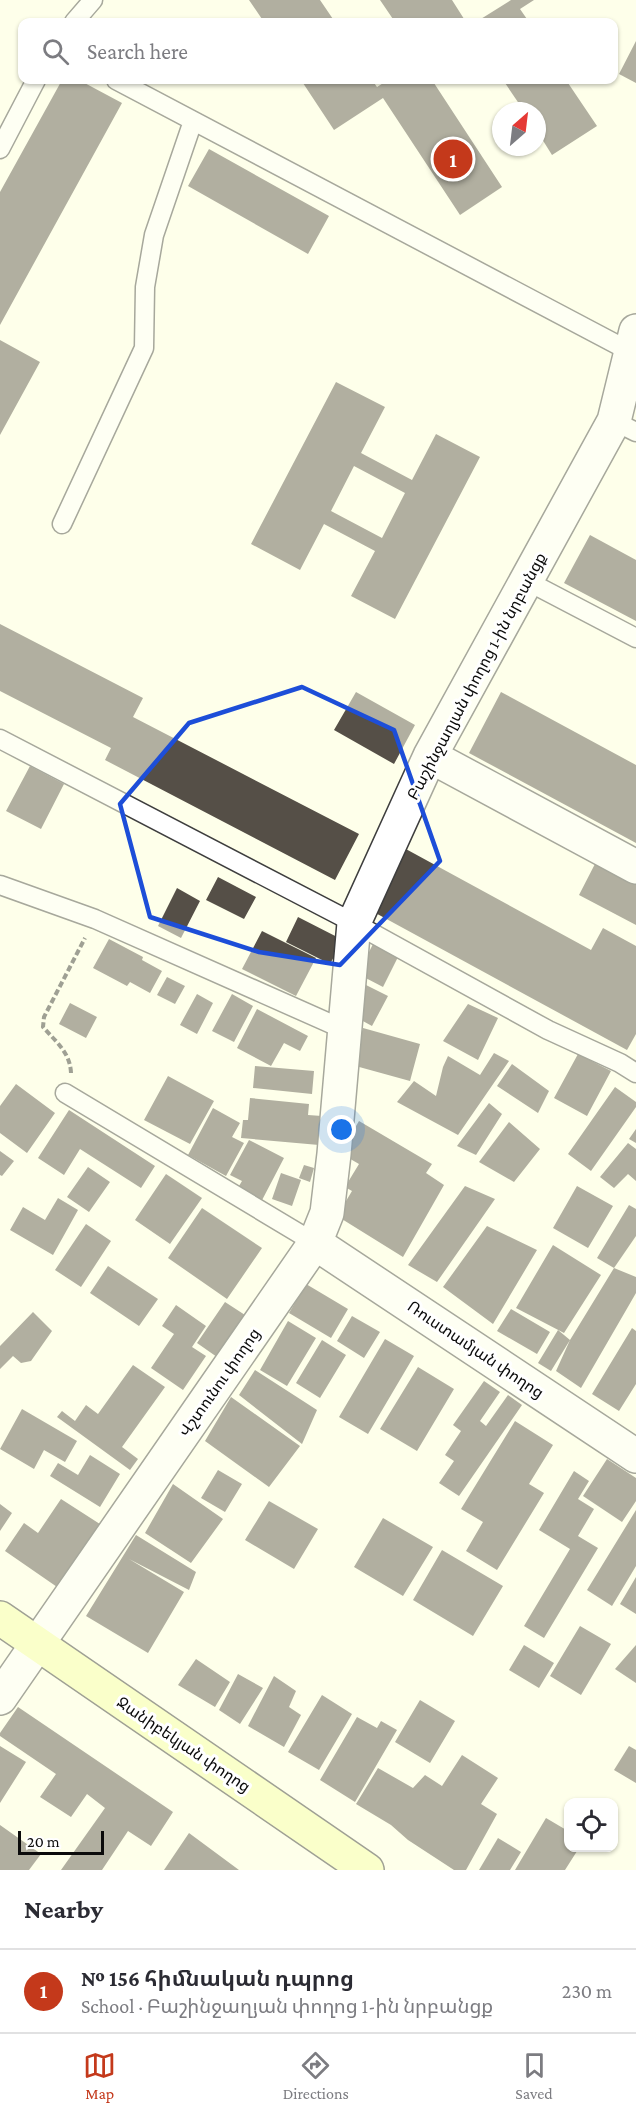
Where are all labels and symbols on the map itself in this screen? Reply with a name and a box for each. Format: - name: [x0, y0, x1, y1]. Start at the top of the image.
- north arrow: [492, 102, 546, 156]
- pin: 1: [434, 136, 472, 182]
- street label: Բաշինջաղյան փողոց 1-ին նրբանցք: [404, 550, 550, 803]
- your location: [327, 1115, 356, 1144]
- street label: Ռուստամյան փողոց: [404, 1297, 547, 1402]
- street label: Վշտունու փողոց: [176, 1325, 264, 1440]
- street label: Ջանիբեկյան փողոց: [113, 1693, 254, 1796]
- scale bar: [18, 1828, 104, 1856]

